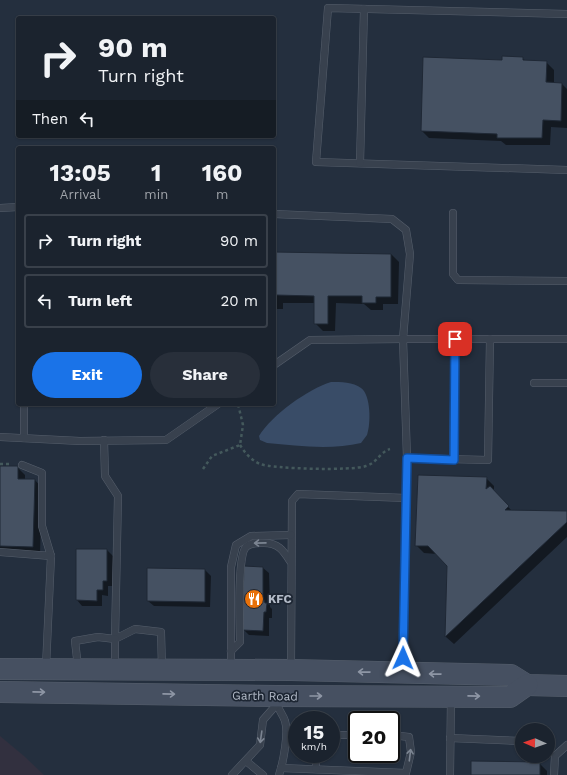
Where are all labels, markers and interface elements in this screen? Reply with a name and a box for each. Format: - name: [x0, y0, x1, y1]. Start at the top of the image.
- text: 90 m: [98, 31, 168, 64]
- icon: right: [32, 32, 84, 84]
- text: Turn right: [98, 65, 184, 86]
- icon: left: [76, 108, 98, 130]
- text: Then: [32, 110, 68, 128]
- text: 13:05: [50, 159, 111, 187]
- text: 1: [151, 159, 161, 187]
- text: 160: [202, 159, 242, 187]
- text: Arrival: [60, 187, 100, 202]
- text: min: [144, 187, 168, 202]
- text: m: [216, 187, 228, 202]
- icon: right: [34, 230, 56, 252]
- text: Turn right: [68, 232, 141, 250]
- text: 90 m: [220, 232, 258, 250]
- icon: left: [34, 290, 56, 312]
- text: Turn left: [68, 292, 132, 310]
- text: 20 m: [221, 292, 258, 310]
- pin: [438, 322, 472, 356]
- icon: arrive: [444, 328, 466, 350]
- button: Exit: [32, 352, 142, 398]
- button: Share: [150, 352, 260, 398]
- one-way arrow: [254, 539, 267, 547]
- restaurant icon: KFC: [243, 588, 265, 610]
- place label: KFC: [268, 592, 292, 606]
- position arrow: [382, 637, 424, 679]
- one-way arrow: [358, 668, 371, 676]
- one-way arrow: [429, 670, 442, 677]
- one-way arrow: [32, 688, 45, 696]
- street label: Garth Road: [232, 688, 298, 704]
- one-way arrow: [162, 690, 175, 698]
- one-way arrow: [309, 692, 322, 700]
- one-way arrow: [467, 692, 480, 700]
- speed limit sign: 20: [348, 711, 400, 763]
- text: 15: [304, 720, 324, 744]
- north arrow: [515, 723, 555, 763]
- map controls: [515, 723, 555, 763]
- one-way arrow: [257, 730, 265, 743]
- text: km/h: [301, 741, 327, 752]
- one-way arrow: [406, 749, 414, 762]

